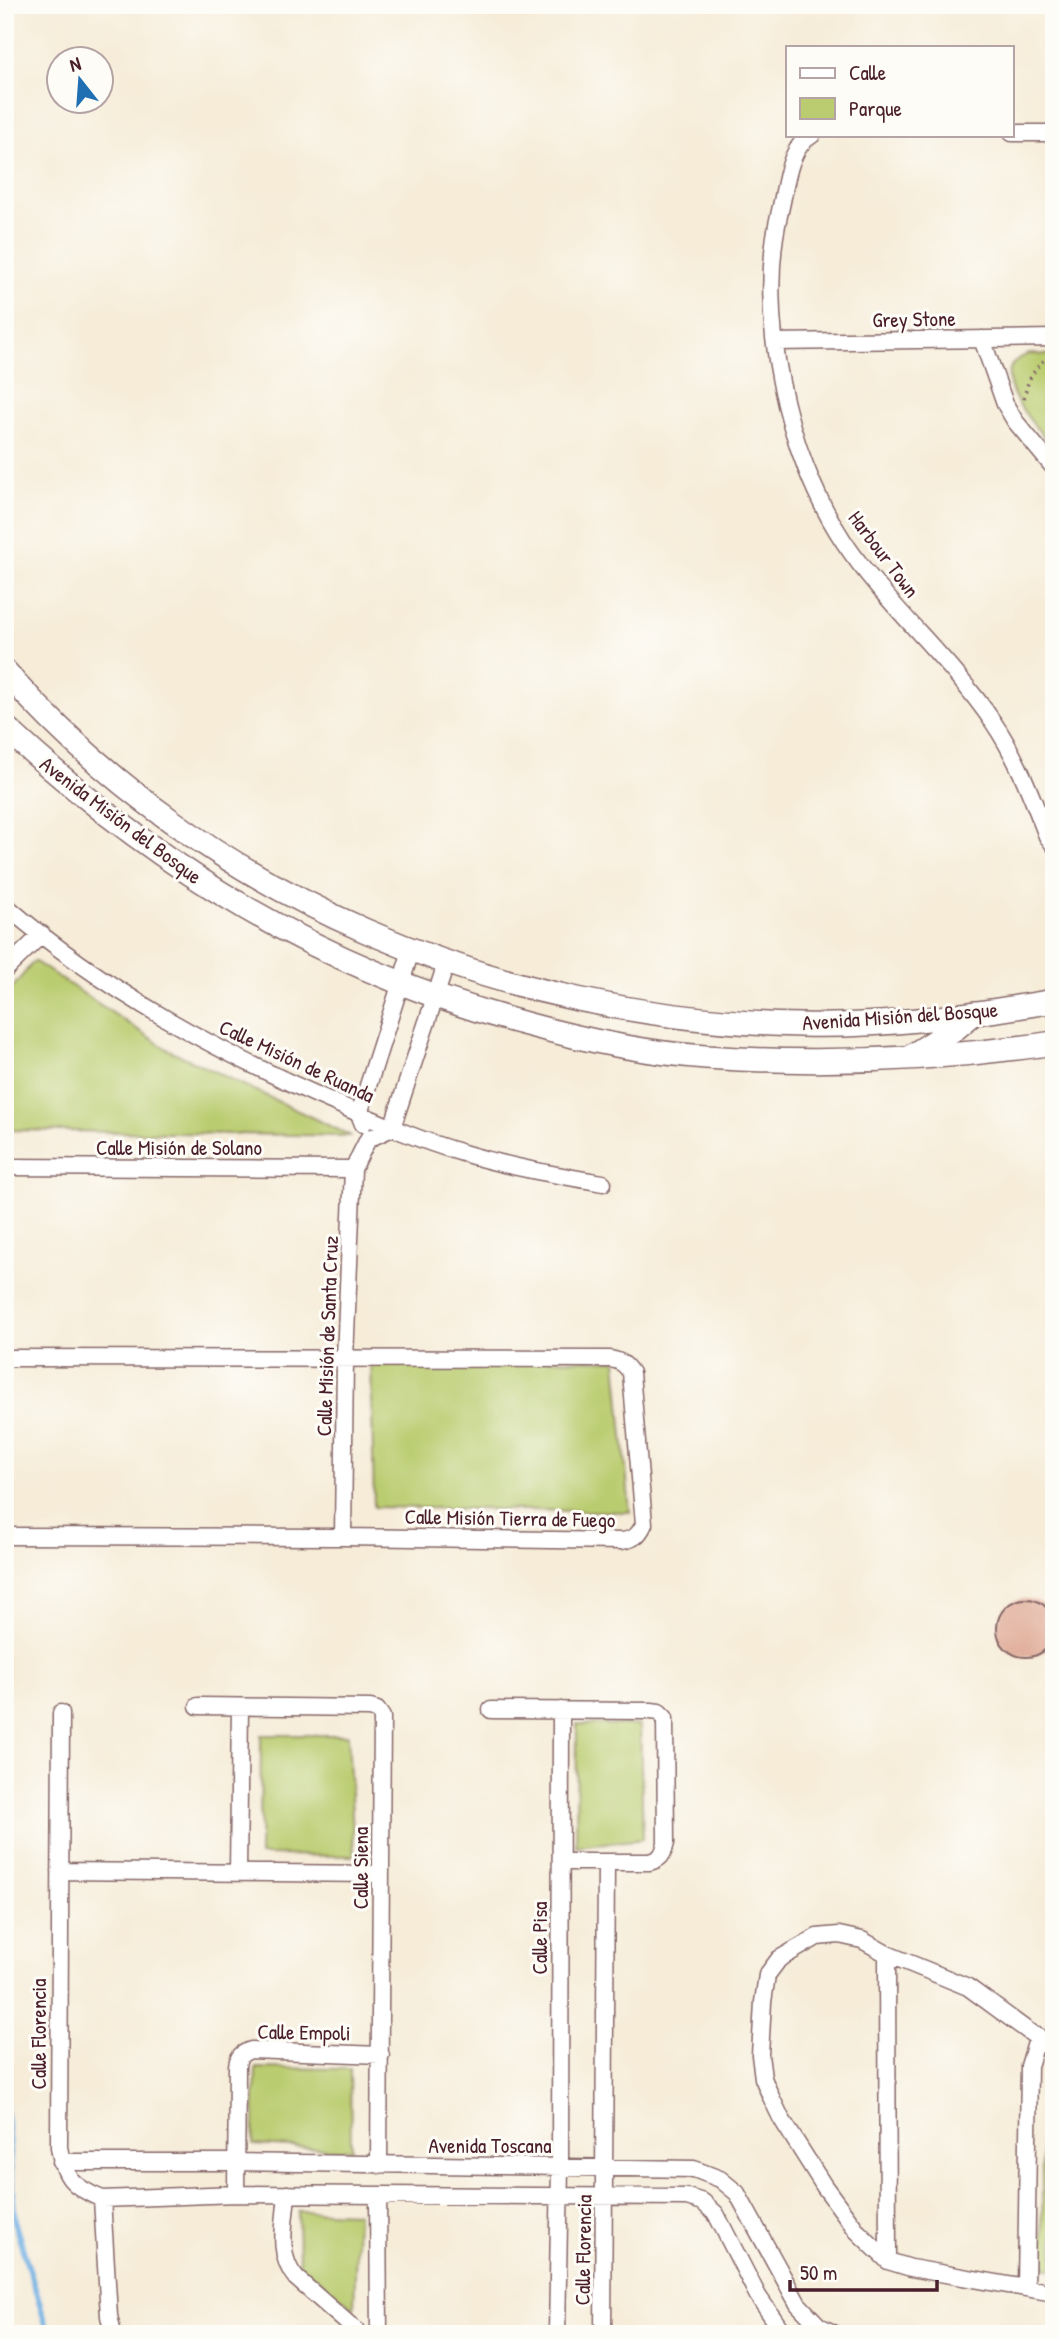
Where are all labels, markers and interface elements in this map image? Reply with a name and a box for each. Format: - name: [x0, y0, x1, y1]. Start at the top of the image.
- north arrow: [46, 46, 116, 116]
- legend: [786, 46, 1014, 136]
- text: N: [66, 50, 84, 78]
- text: Calle: [849, 58, 886, 87]
- text: Parque: [849, 94, 902, 123]
- street label: Grey Stone: [872, 304, 956, 334]
- street label: Harbour Town: [842, 505, 926, 603]
- street label: Avenida Misión del Bosque: [34, 749, 208, 891]
- street label: Avenida Misión del Bosque: [801, 995, 999, 1037]
- street label: Calle Misión de Ruanda: [215, 1012, 379, 1110]
- street label: Calle Misión de Solano: [96, 1133, 262, 1162]
- street label: Calle Misión de Santa Cruz: [309, 1235, 345, 1437]
- street label: Calle Misión Tierra de Fuego: [404, 1502, 616, 1534]
- street label: Calle Siena: [346, 1827, 375, 1909]
- street label: Calle Pisa: [525, 1901, 554, 1975]
- street label: Calle Florencia: [24, 1979, 53, 2089]
- street label: Calle Empoli: [257, 2017, 351, 2047]
- street label: Avenida Toscana: [429, 2131, 551, 2160]
- street label: Calle Florencia: [568, 2194, 598, 2306]
- scale bar: [790, 2248, 936, 2292]
- text: 50 m: [800, 2258, 837, 2287]

